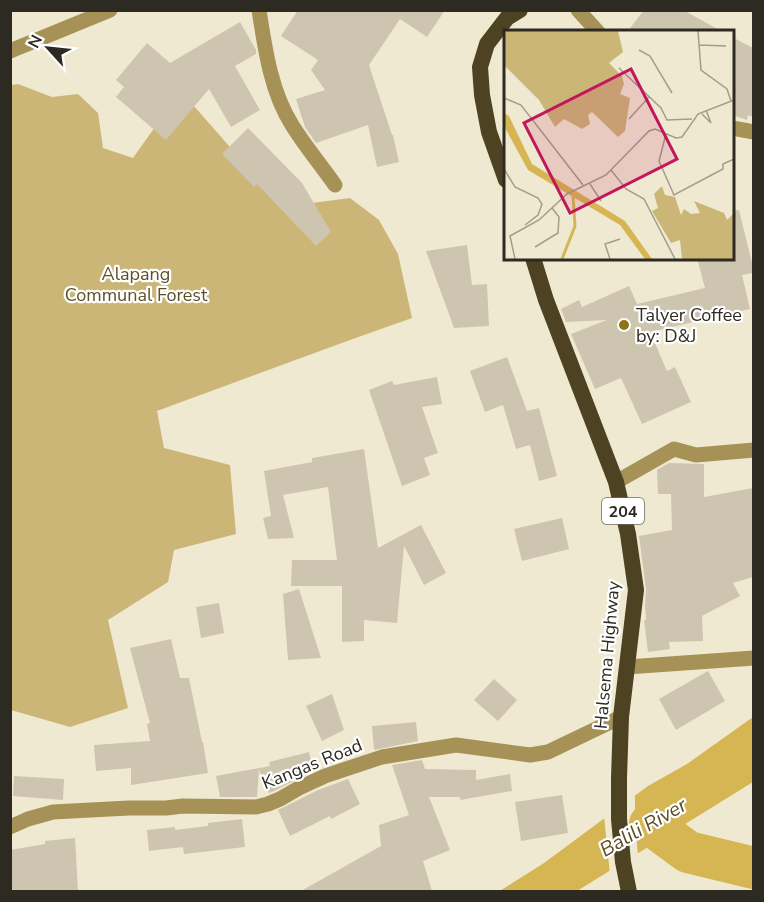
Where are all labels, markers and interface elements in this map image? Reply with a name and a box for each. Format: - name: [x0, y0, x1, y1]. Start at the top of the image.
- north arrow: [18, 18, 78, 78]
- inset map: [504, 30, 734, 260]
- text: N: [23, 31, 48, 52]
- park label: Alapang Communal Forest: [65, 262, 208, 307]
- place label: Talyer Coffee by: D&J: [636, 303, 742, 348]
- marker: Talyer Coffee by: D&J: [617, 318, 631, 332]
- road number: 204: [602, 498, 644, 524]
- street label: Halsema Highway: [589, 579, 625, 730]
- street label: Kangas Road: [258, 733, 366, 795]
- water label: Balili River: [595, 791, 692, 863]

